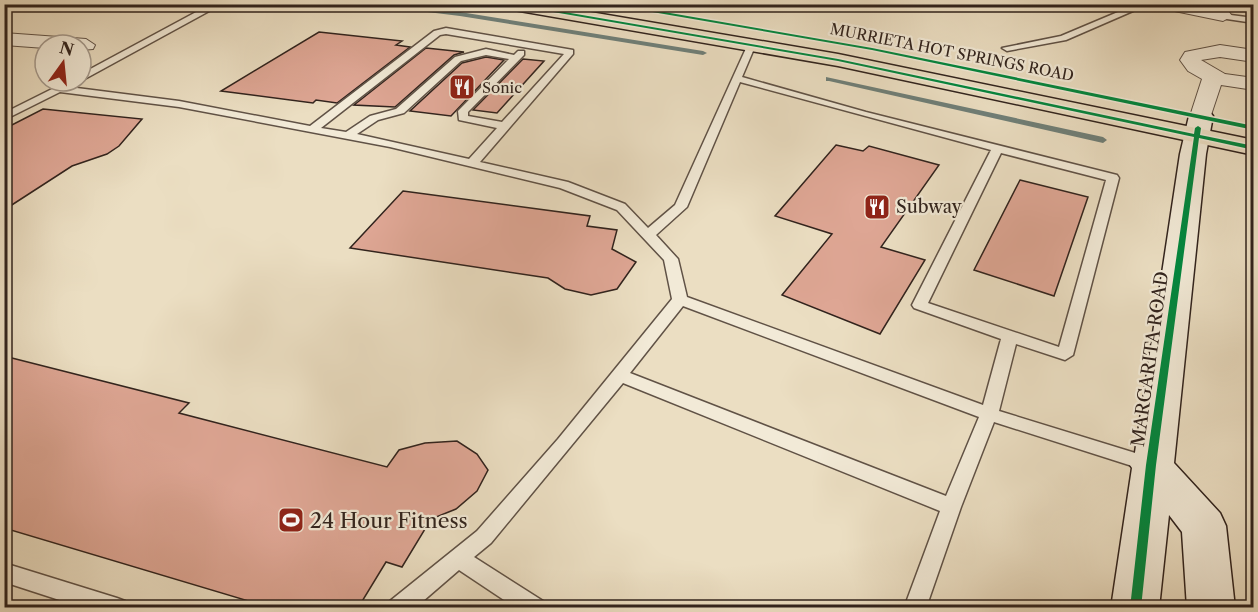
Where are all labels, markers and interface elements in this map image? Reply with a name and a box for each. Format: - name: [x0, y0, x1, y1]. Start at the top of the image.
- street label: MURRIETA HOT SPRINGS ROAD: [828, 19, 1076, 85]
- north arrow: [33, 33, 93, 93]
- text: N: [58, 37, 76, 60]
- restaurant icon: Sonic: [447, 72, 477, 102]
- place label: Sonic: [482, 78, 522, 97]
- restaurant icon: Subway: [862, 192, 892, 222]
- place label: Subway: [896, 196, 963, 218]
- street label: MARGARITA ROAD: [1127, 270, 1173, 448]
- sports icon: 24 Hour Fitness: [276, 505, 306, 535]
- place label: 24 Hour Fitness: [310, 508, 468, 533]

